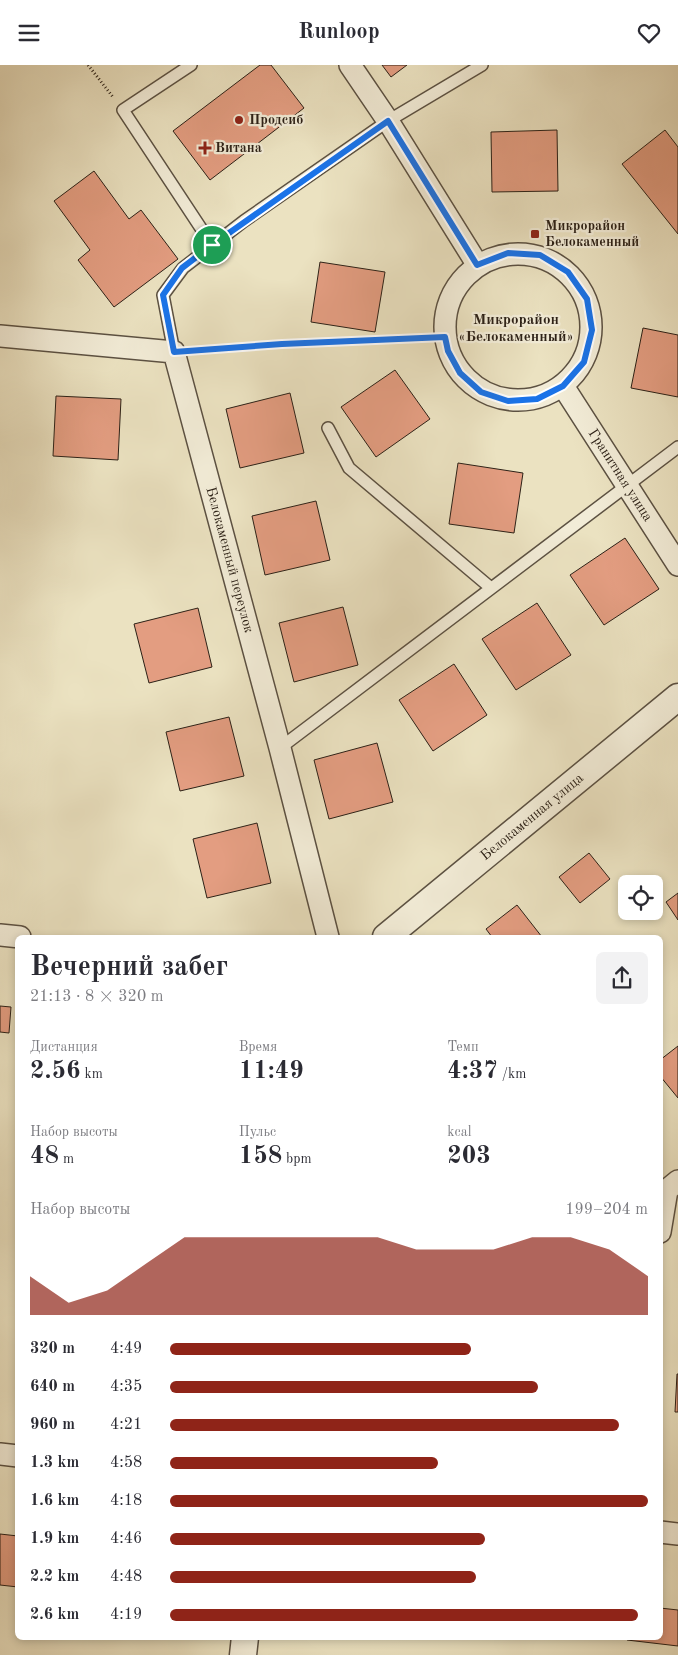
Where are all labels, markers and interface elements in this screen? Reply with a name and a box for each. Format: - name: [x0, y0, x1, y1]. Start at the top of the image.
- icon: menu: [15, 19, 43, 47]
- icon: heart: [635, 19, 663, 47]
- text: Runloop: [298, 21, 380, 43]
- place label: Продсиб: [249, 113, 303, 127]
- marker: Продсиб: [233, 114, 245, 126]
- place label: Витана: [215, 141, 262, 155]
- marker: Витана: [199, 142, 211, 154]
- place label: Микрорайон Белокаменный: [545, 219, 639, 249]
- pin: [191, 224, 233, 266]
- marker: Микрорайон Белокаменный: [529, 228, 541, 240]
- icon: arrive: [198, 231, 226, 259]
- district label: Микрорайон «Белокаменный»: [458, 313, 574, 345]
- street label: Гранитная улица: [586, 426, 655, 524]
- street label: Белокаменный переулок: [203, 485, 256, 634]
- street label: Белокаменная улица: [478, 771, 586, 863]
- map controls: [618, 875, 663, 920]
- button: locate: [618, 875, 663, 920]
- button: share: [596, 952, 648, 1004]
- text: Вечерний забег: [30, 954, 228, 982]
- text: 21:13 · 8 × 320 m: [30, 989, 163, 1005]
- text: Дистанция: [30, 1040, 98, 1054]
- text: Время: [239, 1040, 277, 1054]
- text: Темп: [447, 1040, 479, 1054]
- text: 2.56: [30, 1059, 81, 1084]
- text: 11:49: [239, 1059, 304, 1084]
- text: 4:37: [447, 1059, 498, 1084]
- text: km: [81, 1067, 103, 1081]
- text: /km: [498, 1067, 526, 1081]
- text: Набор высоты: [30, 1125, 118, 1139]
- text: Пульс: [239, 1125, 276, 1139]
- text: kcal: [447, 1125, 471, 1139]
- text: 48: [30, 1144, 59, 1169]
- text: 158: [239, 1144, 282, 1169]
- text: 203: [447, 1144, 491, 1169]
- text: m: [59, 1152, 74, 1166]
- text: bpm: [282, 1152, 312, 1166]
- text: Набор высоты: [30, 1202, 130, 1218]
- text: 199–204 m: [565, 1202, 648, 1218]
- text: 320 m: [30, 1341, 75, 1357]
- text: 4:49: [110, 1341, 142, 1357]
- text: 640 m: [30, 1379, 75, 1395]
- text: 4:35: [110, 1379, 142, 1395]
- text: 960 m: [30, 1417, 75, 1433]
- text: 4:21: [110, 1417, 142, 1433]
- text: 1.3 km: [30, 1455, 79, 1471]
- text: 4:58: [110, 1455, 142, 1471]
- text: 1.6 km: [30, 1493, 79, 1509]
- text: 4:18: [110, 1493, 142, 1509]
- text: 1.9 km: [30, 1531, 79, 1547]
- text: 4:46: [110, 1531, 142, 1547]
- text: 2.2 km: [30, 1569, 79, 1585]
- text: 4:48: [110, 1569, 142, 1585]
- text: 2.6 km: [30, 1607, 79, 1623]
- text: 4:19: [110, 1607, 142, 1623]

